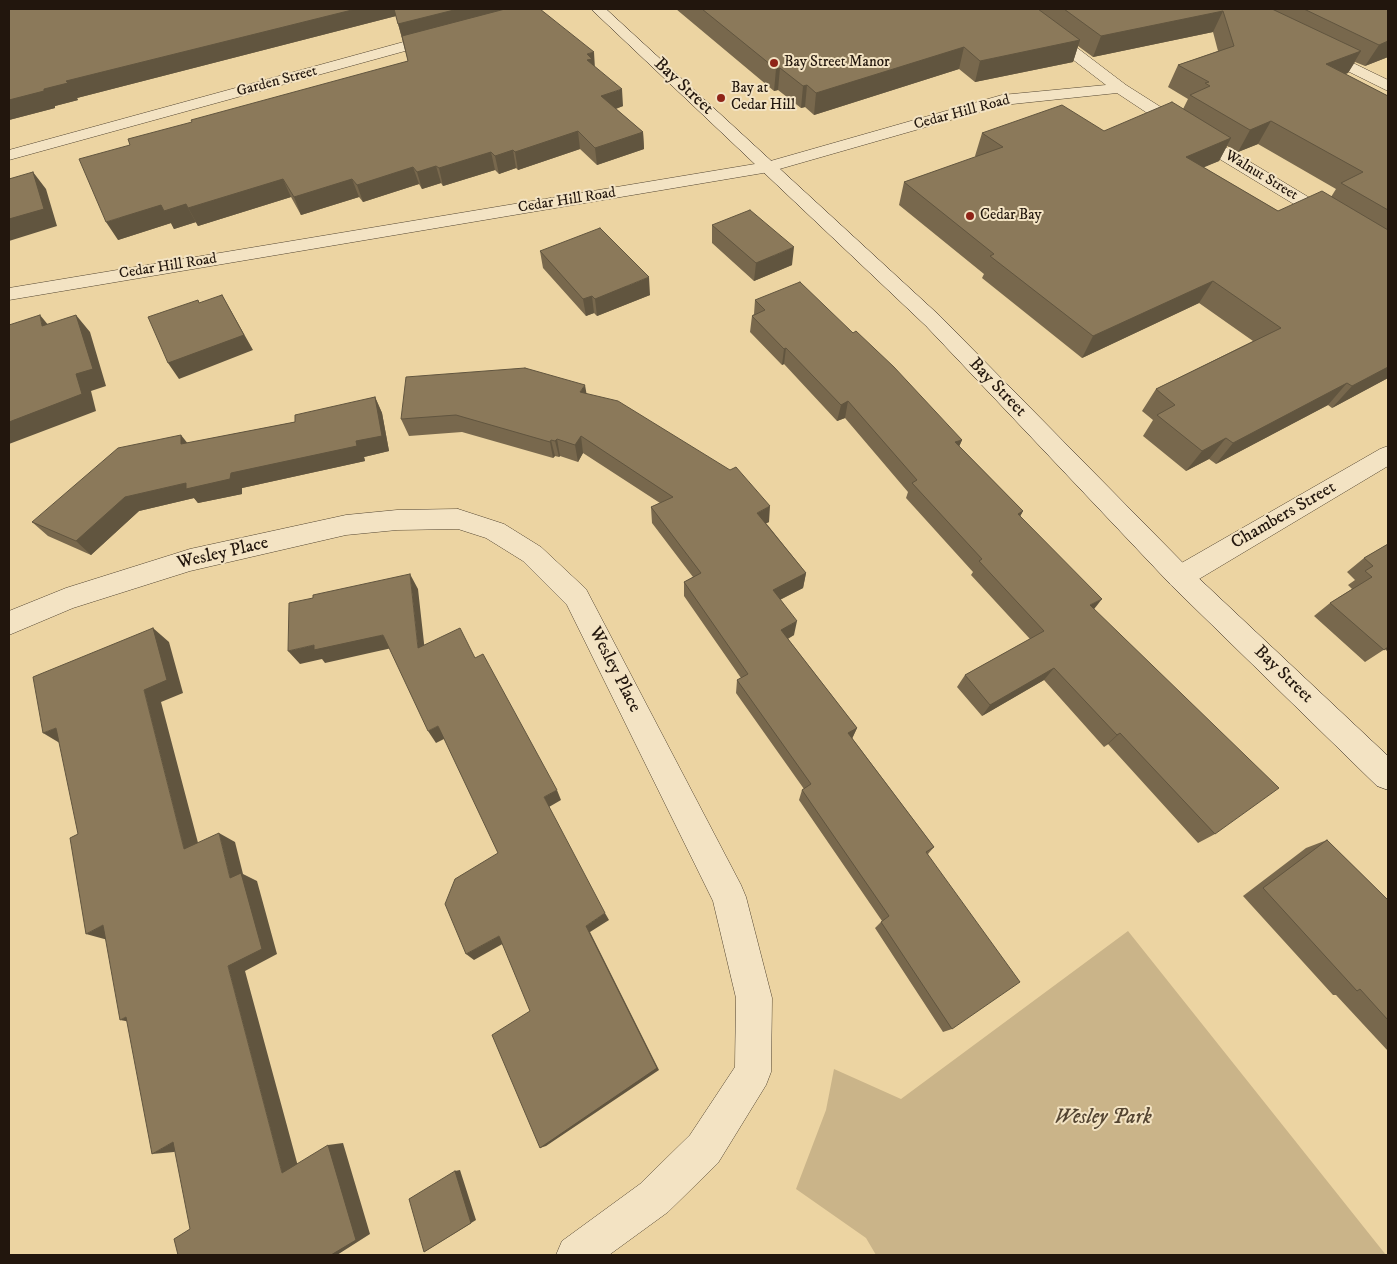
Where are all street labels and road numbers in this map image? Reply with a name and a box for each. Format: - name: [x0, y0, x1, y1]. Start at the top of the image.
- street label: Bay Street: [649, 54, 717, 120]
- street label: Garden Street: [235, 63, 319, 101]
- street label: Cedar Hill Road: [912, 92, 1012, 134]
- street label: Walnut Street: [1221, 147, 1301, 205]
- street label: Cedar Hill Road: [517, 184, 617, 218]
- street label: Cedar Hill Road: [118, 250, 218, 284]
- street label: Bay Street: [964, 354, 1030, 422]
- street label: Chambers Street: [1228, 477, 1340, 555]
- street label: Wesley Place: [175, 533, 271, 575]
- street label: Wesley Place: [583, 624, 645, 716]
- street label: Bay Street: [1249, 642, 1317, 708]

